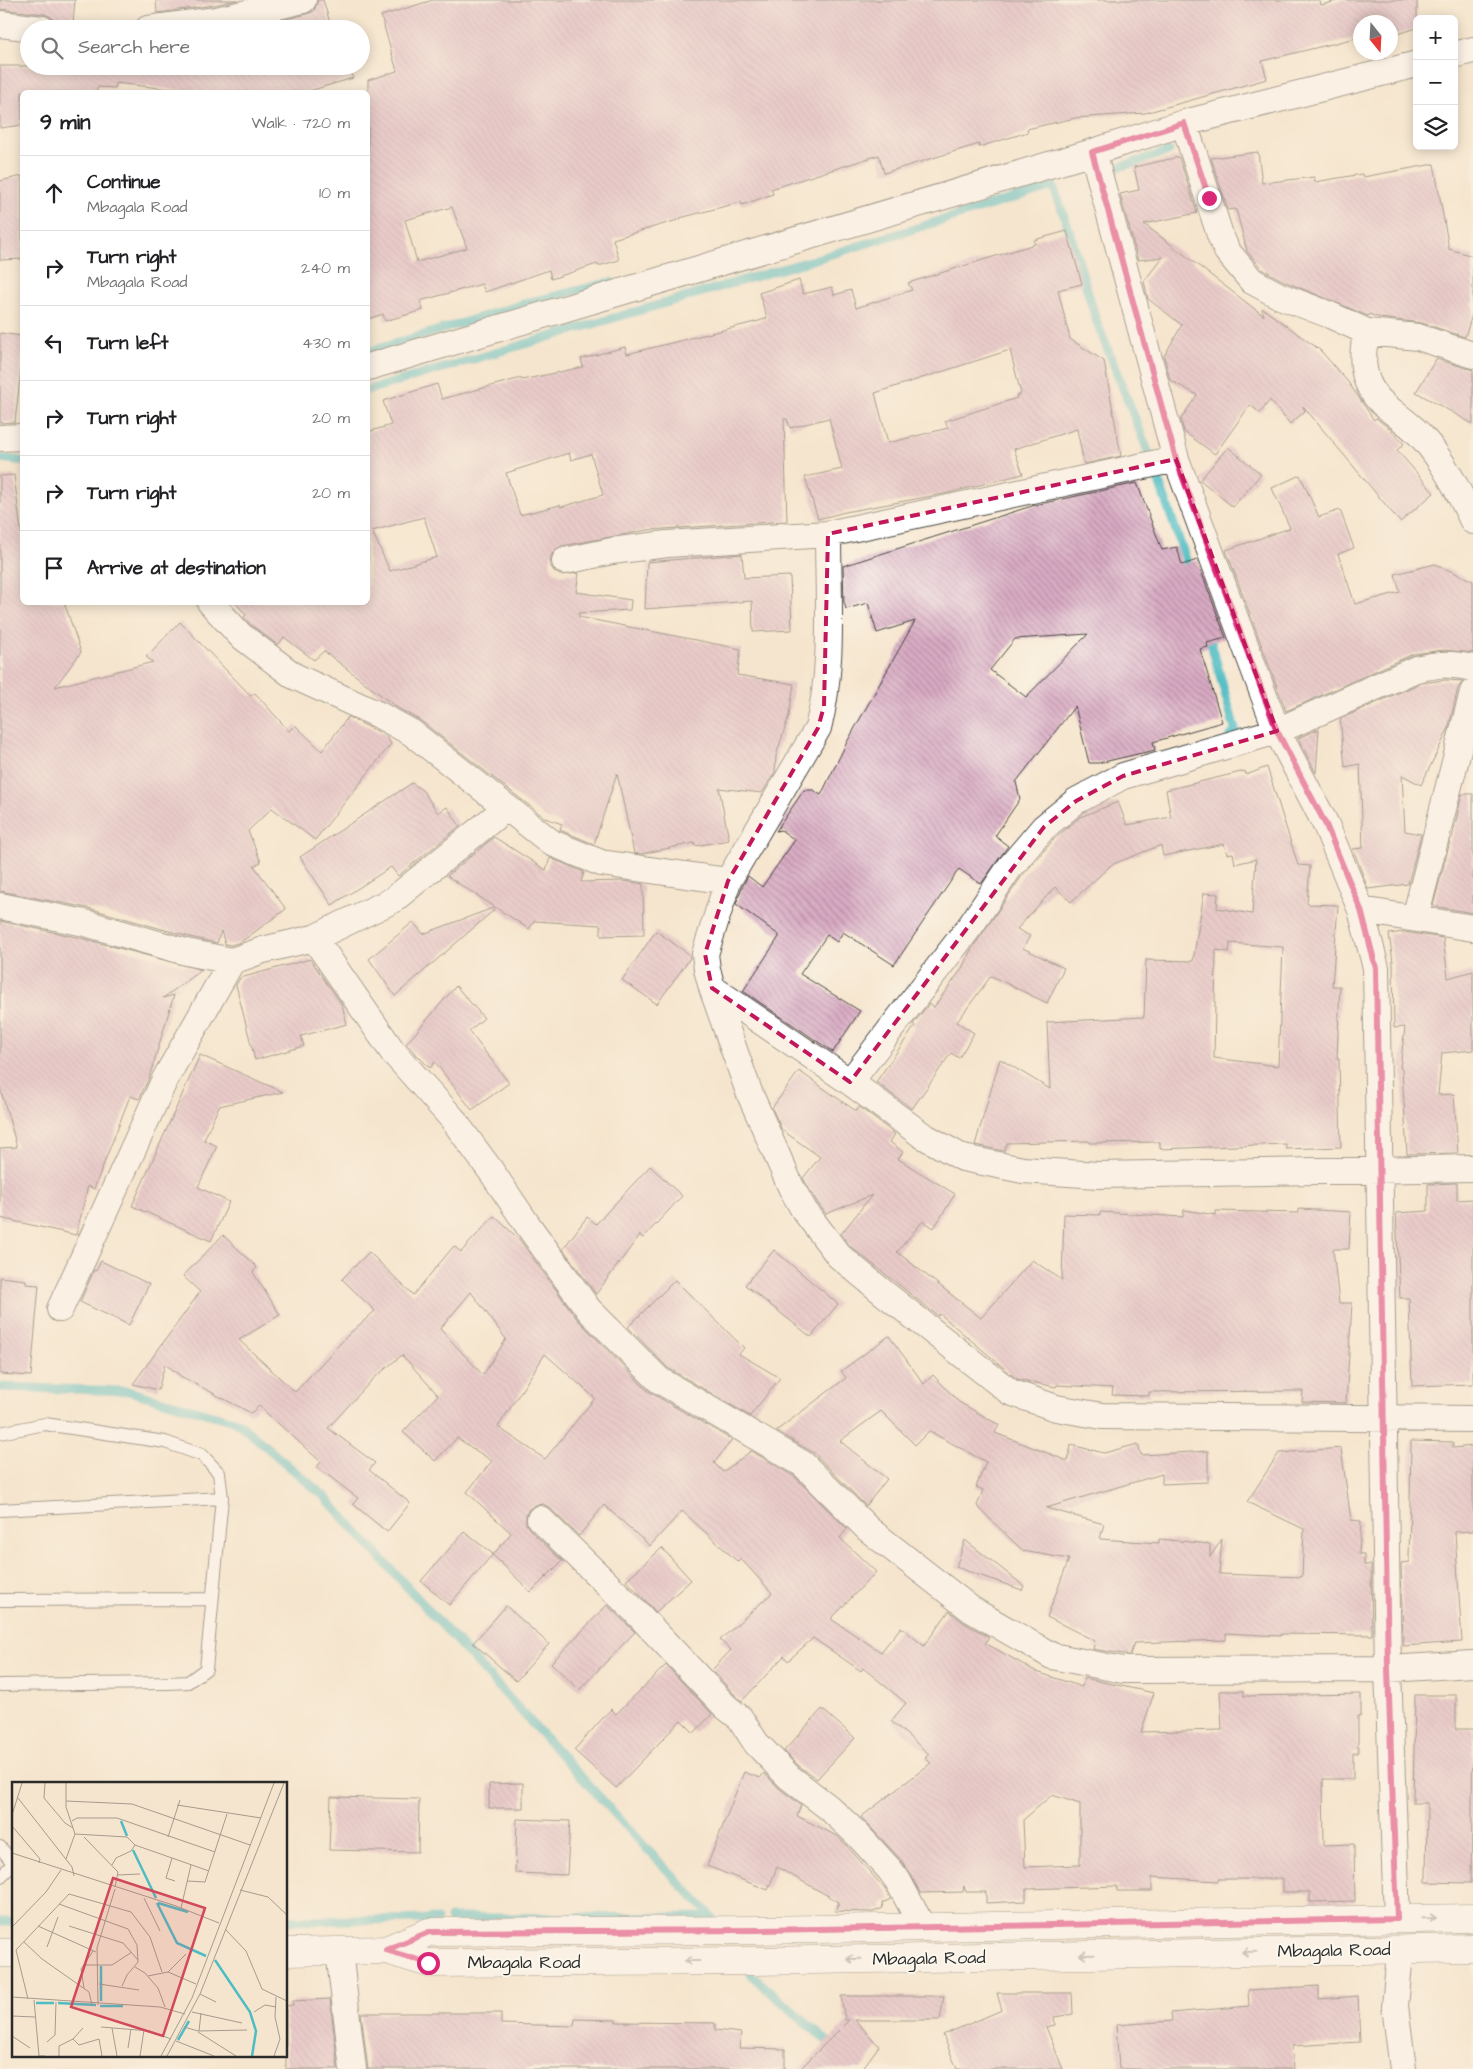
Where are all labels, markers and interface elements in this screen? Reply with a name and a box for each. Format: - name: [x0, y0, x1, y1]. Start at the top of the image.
- north arrow: [1353, 15, 1398, 60]
- map controls: [1413, 15, 1458, 150]
- button: +: [1413, 15, 1458, 60]
- search box: [20, 20, 370, 75]
- icon: search: [38, 34, 66, 62]
- text: Search here: [78, 34, 190, 61]
- button: −: [1413, 60, 1458, 105]
- button: layers: [1413, 105, 1458, 150]
- text: 9 min: [40, 108, 90, 137]
- text: Walk · 720 m: [251, 112, 350, 134]
- text: Continue: [87, 169, 161, 196]
- icon: ahead: [40, 179, 68, 207]
- text: 10 m: [319, 182, 350, 204]
- route end: [1198, 187, 1221, 210]
- text: Mbagala Road: [87, 196, 188, 218]
- text: Turn right: [87, 244, 176, 271]
- icon: right: [40, 254, 68, 282]
- text: 240 m: [301, 257, 350, 279]
- text: Mbagala Road: [87, 271, 188, 293]
- icon: left: [40, 329, 68, 357]
- text: Turn left: [87, 330, 168, 357]
- text: 430 m: [302, 332, 350, 354]
- icon: right: [40, 404, 68, 432]
- text: Turn right: [87, 405, 176, 432]
- text: 20 m: [312, 407, 350, 429]
- icon: right: [40, 479, 68, 507]
- text: Turn right: [87, 480, 176, 507]
- text: 20 m: [312, 482, 350, 504]
- icon: arrive: [40, 554, 68, 582]
- text: Arrive at destination: [87, 555, 266, 582]
- inset map: [12, 1782, 288, 2056]
- one-way arrow: [1421, 1914, 1437, 1923]
- street label: Mbagala Road: [1277, 1937, 1391, 1965]
- street label: Mbagala Road: [872, 1945, 986, 1973]
- one-way arrow: [1242, 1947, 1258, 1957]
- street label: Mbagala Road: [467, 1950, 581, 1976]
- one-way arrow: [1079, 1950, 1096, 1960]
- route start: [417, 1952, 440, 1975]
- one-way arrow: [847, 1954, 863, 1964]
- one-way arrow: [684, 1956, 700, 1966]

